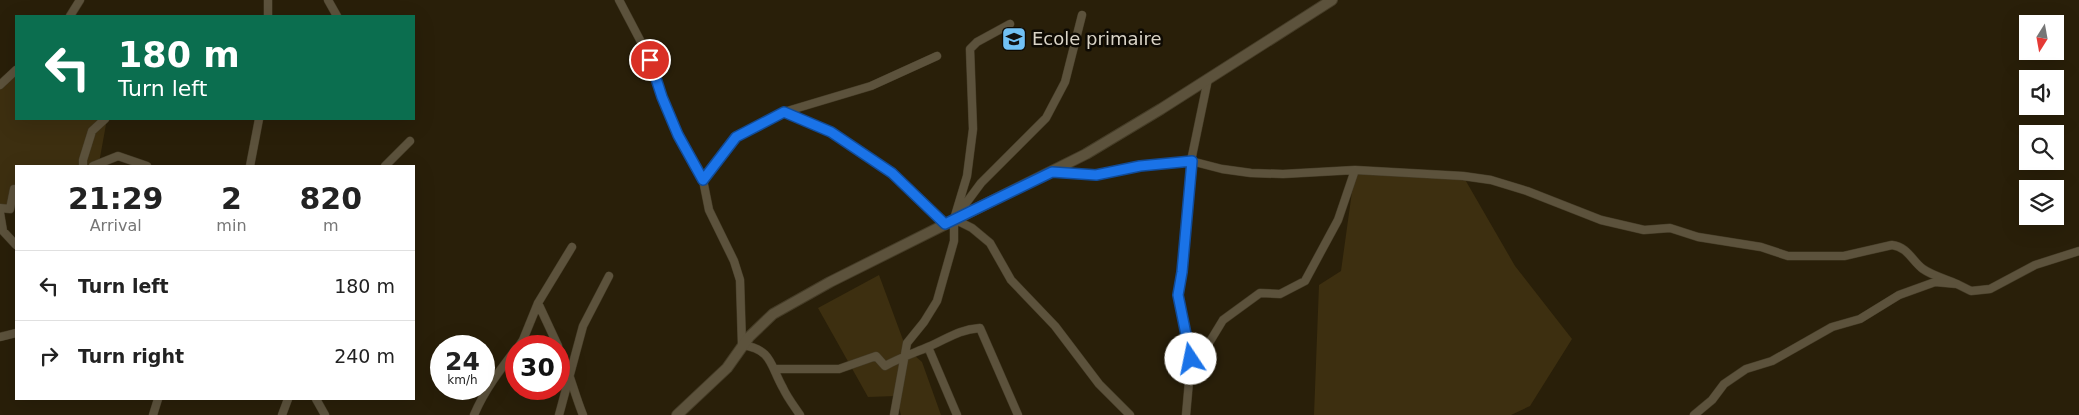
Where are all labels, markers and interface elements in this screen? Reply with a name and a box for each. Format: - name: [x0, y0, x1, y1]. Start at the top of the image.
- north arrow: [2019, 15, 2064, 60]
- map controls: [2019, 15, 2064, 225]
- school or university icon: Ecole primaire: [1001, 26, 1027, 52]
- place label: Ecole primaire: [1032, 28, 1162, 49]
- icon: left: [35, 35, 100, 100]
- text: 180 m: [118, 35, 240, 75]
- pin: [629, 39, 671, 81]
- icon: arrive: [636, 46, 664, 74]
- button: sound: [2019, 70, 2064, 115]
- text: Turn left: [118, 76, 207, 101]
- button: search: [2019, 125, 2064, 170]
- button: layers: [2019, 180, 2064, 225]
- text: 21:29: [68, 181, 163, 216]
- text: 2: [221, 181, 242, 216]
- text: 820: [299, 181, 362, 216]
- text: Arrival: [90, 216, 142, 235]
- text: min: [216, 216, 247, 235]
- text: m: [323, 216, 339, 235]
- icon: left: [35, 272, 63, 300]
- text: Turn left: [78, 275, 169, 297]
- text: 180 m: [334, 275, 395, 297]
- position arrow: [1164, 332, 1216, 384]
- speed limit sign: 30: [505, 335, 570, 400]
- icon: right: [35, 342, 63, 370]
- text: Turn right: [78, 345, 184, 367]
- text: 240 m: [334, 345, 395, 367]
- text: 24: [445, 347, 480, 376]
- text: km/h: [447, 373, 478, 387]

